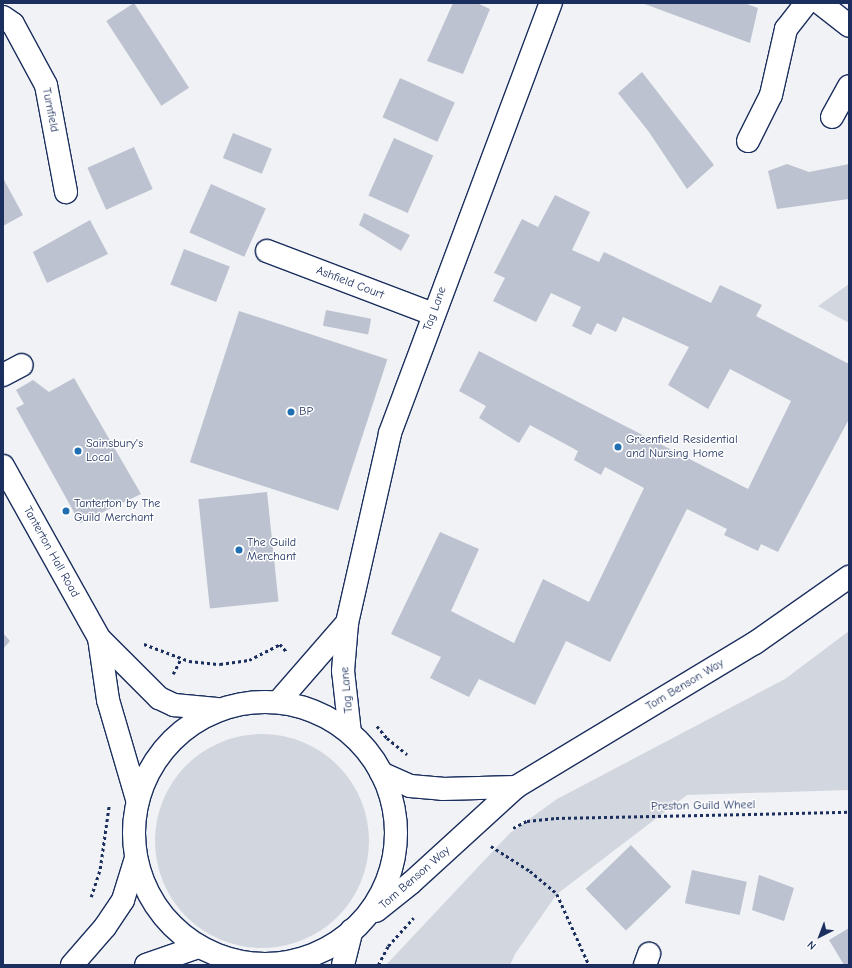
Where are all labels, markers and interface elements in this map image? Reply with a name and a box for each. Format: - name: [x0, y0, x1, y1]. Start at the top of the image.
- street label: Turnfield: [39, 87, 61, 133]
- street label: Ashfield Court: [314, 263, 386, 303]
- street label: Tag Lane: [420, 285, 450, 333]
- place label: BP: [299, 405, 313, 419]
- marker: BP: [286, 407, 296, 417]
- place label: Greenfield Residential and Nursing Home: [626, 433, 738, 461]
- place label: Sainsbury's Local: [86, 437, 143, 465]
- marker: Greenfield Residential and Nursing Home: [613, 442, 623, 452]
- marker: Sainsbury's Local: [73, 446, 83, 456]
- place label: Tanterton by The Guild Merchant: [74, 497, 160, 525]
- street label: Tanterton Hall Road: [20, 504, 82, 600]
- marker: Tanterton by The Guild Merchant: [61, 506, 71, 516]
- place label: The Guild Merchant: [247, 536, 296, 564]
- marker: The Guild Merchant: [234, 545, 244, 555]
- street label: Tom Benson Way: [643, 656, 727, 714]
- street label: Tag Lane: [338, 666, 356, 714]
- street label: Preston Guild Wheel: [651, 798, 755, 814]
- street label: Tom Benson Way: [377, 844, 453, 912]
- north arrow: [800, 916, 840, 956]
- text: N: [805, 938, 819, 953]

